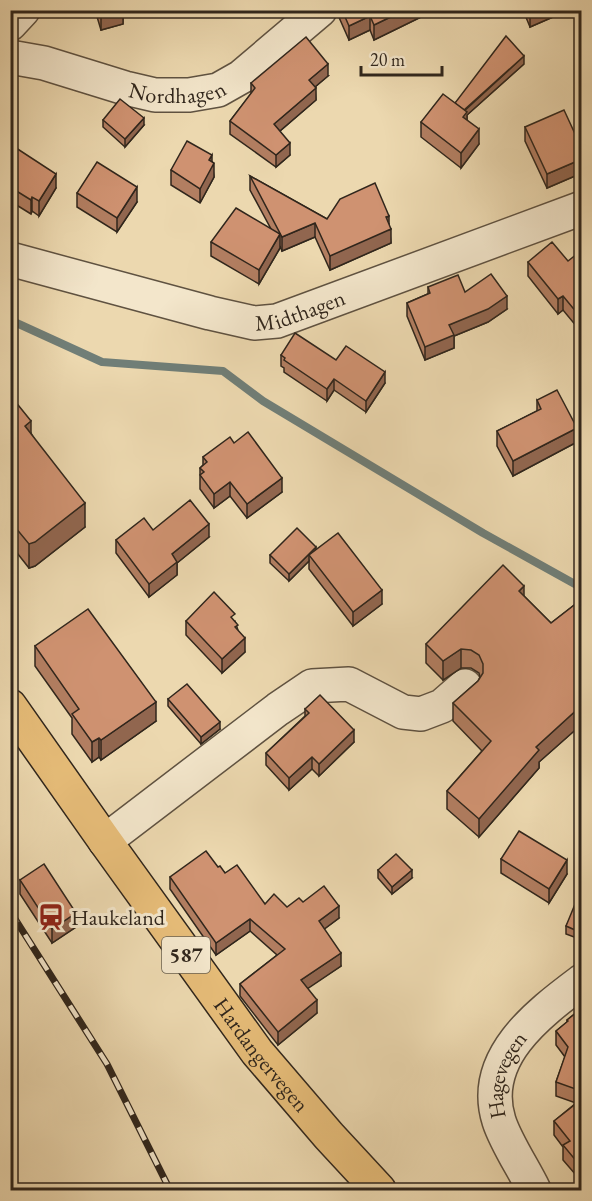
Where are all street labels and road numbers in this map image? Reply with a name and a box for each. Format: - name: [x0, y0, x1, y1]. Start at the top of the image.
- street label: Nordhagen: [126, 74, 232, 110]
- street label: Midthagen: [254, 283, 349, 338]
- road number: 587: [162, 937, 210, 973]
- street label: Hardangervegen: [207, 992, 316, 1118]
- street label: Hagevegen: [481, 1025, 533, 1121]

